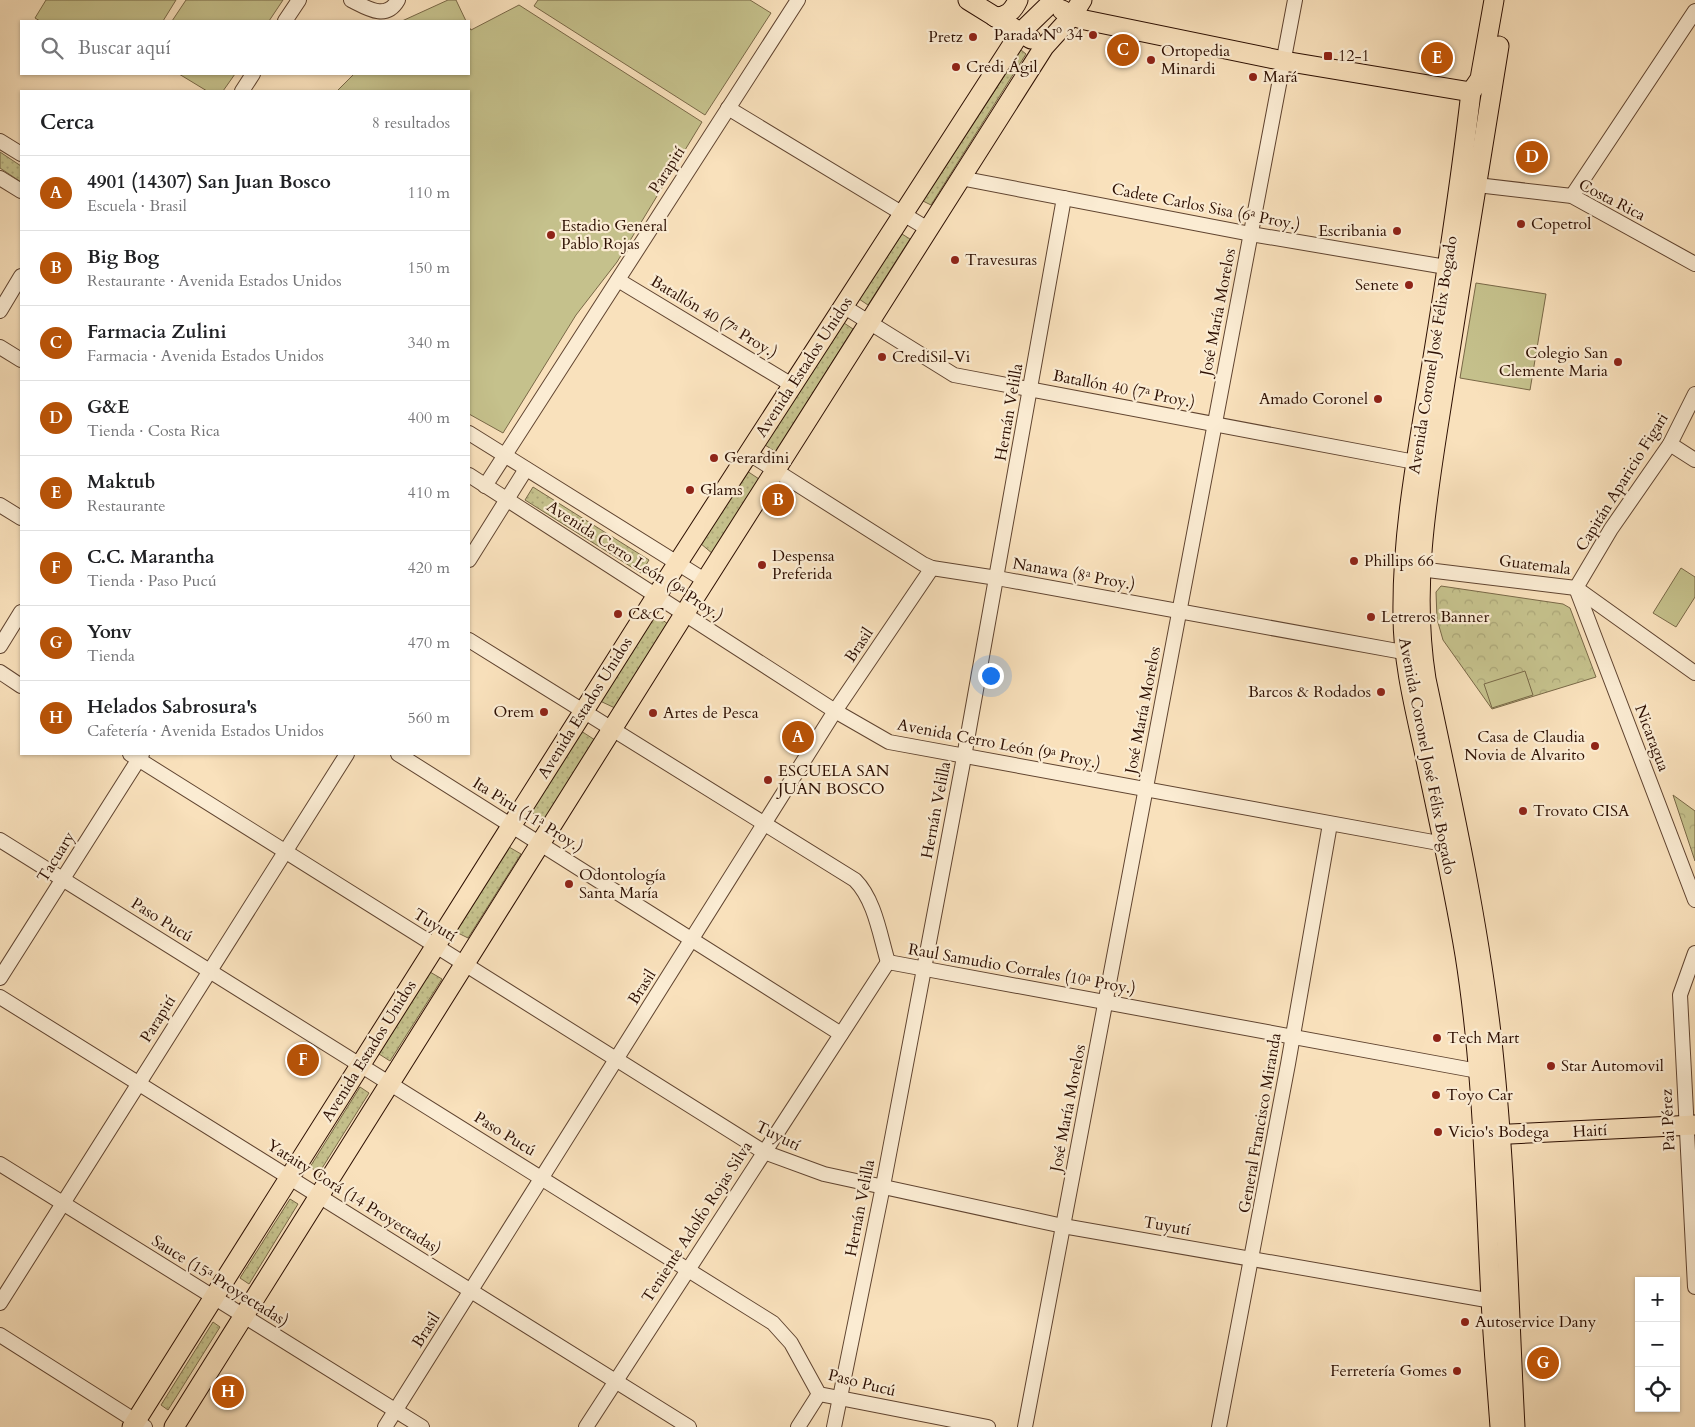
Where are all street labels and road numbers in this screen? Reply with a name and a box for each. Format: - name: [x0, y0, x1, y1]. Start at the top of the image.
- street label: Parapití: [644, 142, 691, 198]
- street label: Costa Rica: [1575, 174, 1649, 226]
- street label: Cadete Carlos Sisa (6ª Proy.): [1110, 178, 1302, 236]
- street label: Avenida Coronel José Félix Bogado: [1403, 234, 1463, 476]
- street label: José María Morelos: [1194, 246, 1241, 380]
- street label: Batallón 40 (7ª Proy.): [646, 270, 782, 364]
- street label: Avenida Estados Unidos: [750, 293, 858, 441]
- street label: Hernán Velilla: [990, 361, 1028, 462]
- street label: Batallón 40 (7ª Proy.): [1051, 364, 1197, 414]
- street label: Capitán Aparicio Figari: [1570, 408, 1674, 555]
- street label: Avenida Cerro León (9ª Proy.): [542, 495, 728, 627]
- street label: Guatemala: [1498, 550, 1572, 580]
- street label: Nanawa (8ª Proy.): [1011, 552, 1137, 596]
- street label: Brasil: [839, 623, 879, 667]
- street label: Avenida Estados Unidos: [532, 633, 638, 783]
- street label: Avenida Coronel José Félix Bogado: [1393, 636, 1461, 877]
- street label: José María Morelos: [1119, 644, 1166, 778]
- street label: Nicaragua: [1629, 701, 1675, 775]
- street label: Avenida Cerro León (9ª Proy.): [895, 713, 1103, 775]
- street label: Hernán Velilla: [916, 759, 956, 860]
- street label: Ita Piru (11ª Proy.): [469, 772, 587, 858]
- street label: Tacuary: [32, 827, 80, 887]
- street label: Paso Pucú: [127, 892, 197, 948]
- street label: Tuyutí: [409, 903, 461, 947]
- street label: Raul Samudio Corrales (10ª Proy.): [906, 938, 1138, 1000]
- street label: Brasil: [623, 965, 661, 1009]
- street label: Avenida Estados Unidos: [316, 976, 422, 1126]
- street label: Parapití: [135, 991, 181, 1047]
- street label: General Francisco Miranda: [1233, 1031, 1287, 1215]
- street label: José María Morelos: [1044, 1042, 1091, 1176]
- street label: Pai Pérez: [1655, 1088, 1681, 1152]
- street label: Paso Pucú: [470, 1106, 540, 1162]
- street label: Tuyutí: [752, 1116, 805, 1156]
- street label: Haití: [1572, 1119, 1608, 1143]
- street label: Yataity Corá (14 Proyectadas): [263, 1134, 445, 1260]
- street label: Teniente Adolfo Rojas Silva: [636, 1137, 758, 1307]
- street label: Hernán Velilla: [840, 1157, 880, 1258]
- street label: Tuyutí: [1142, 1211, 1193, 1241]
- street label: Sauce (15ª Proyectadas): [147, 1230, 293, 1332]
- street label: Brasil: [407, 1308, 445, 1352]
- street label: Paso Pucú: [826, 1364, 898, 1402]

